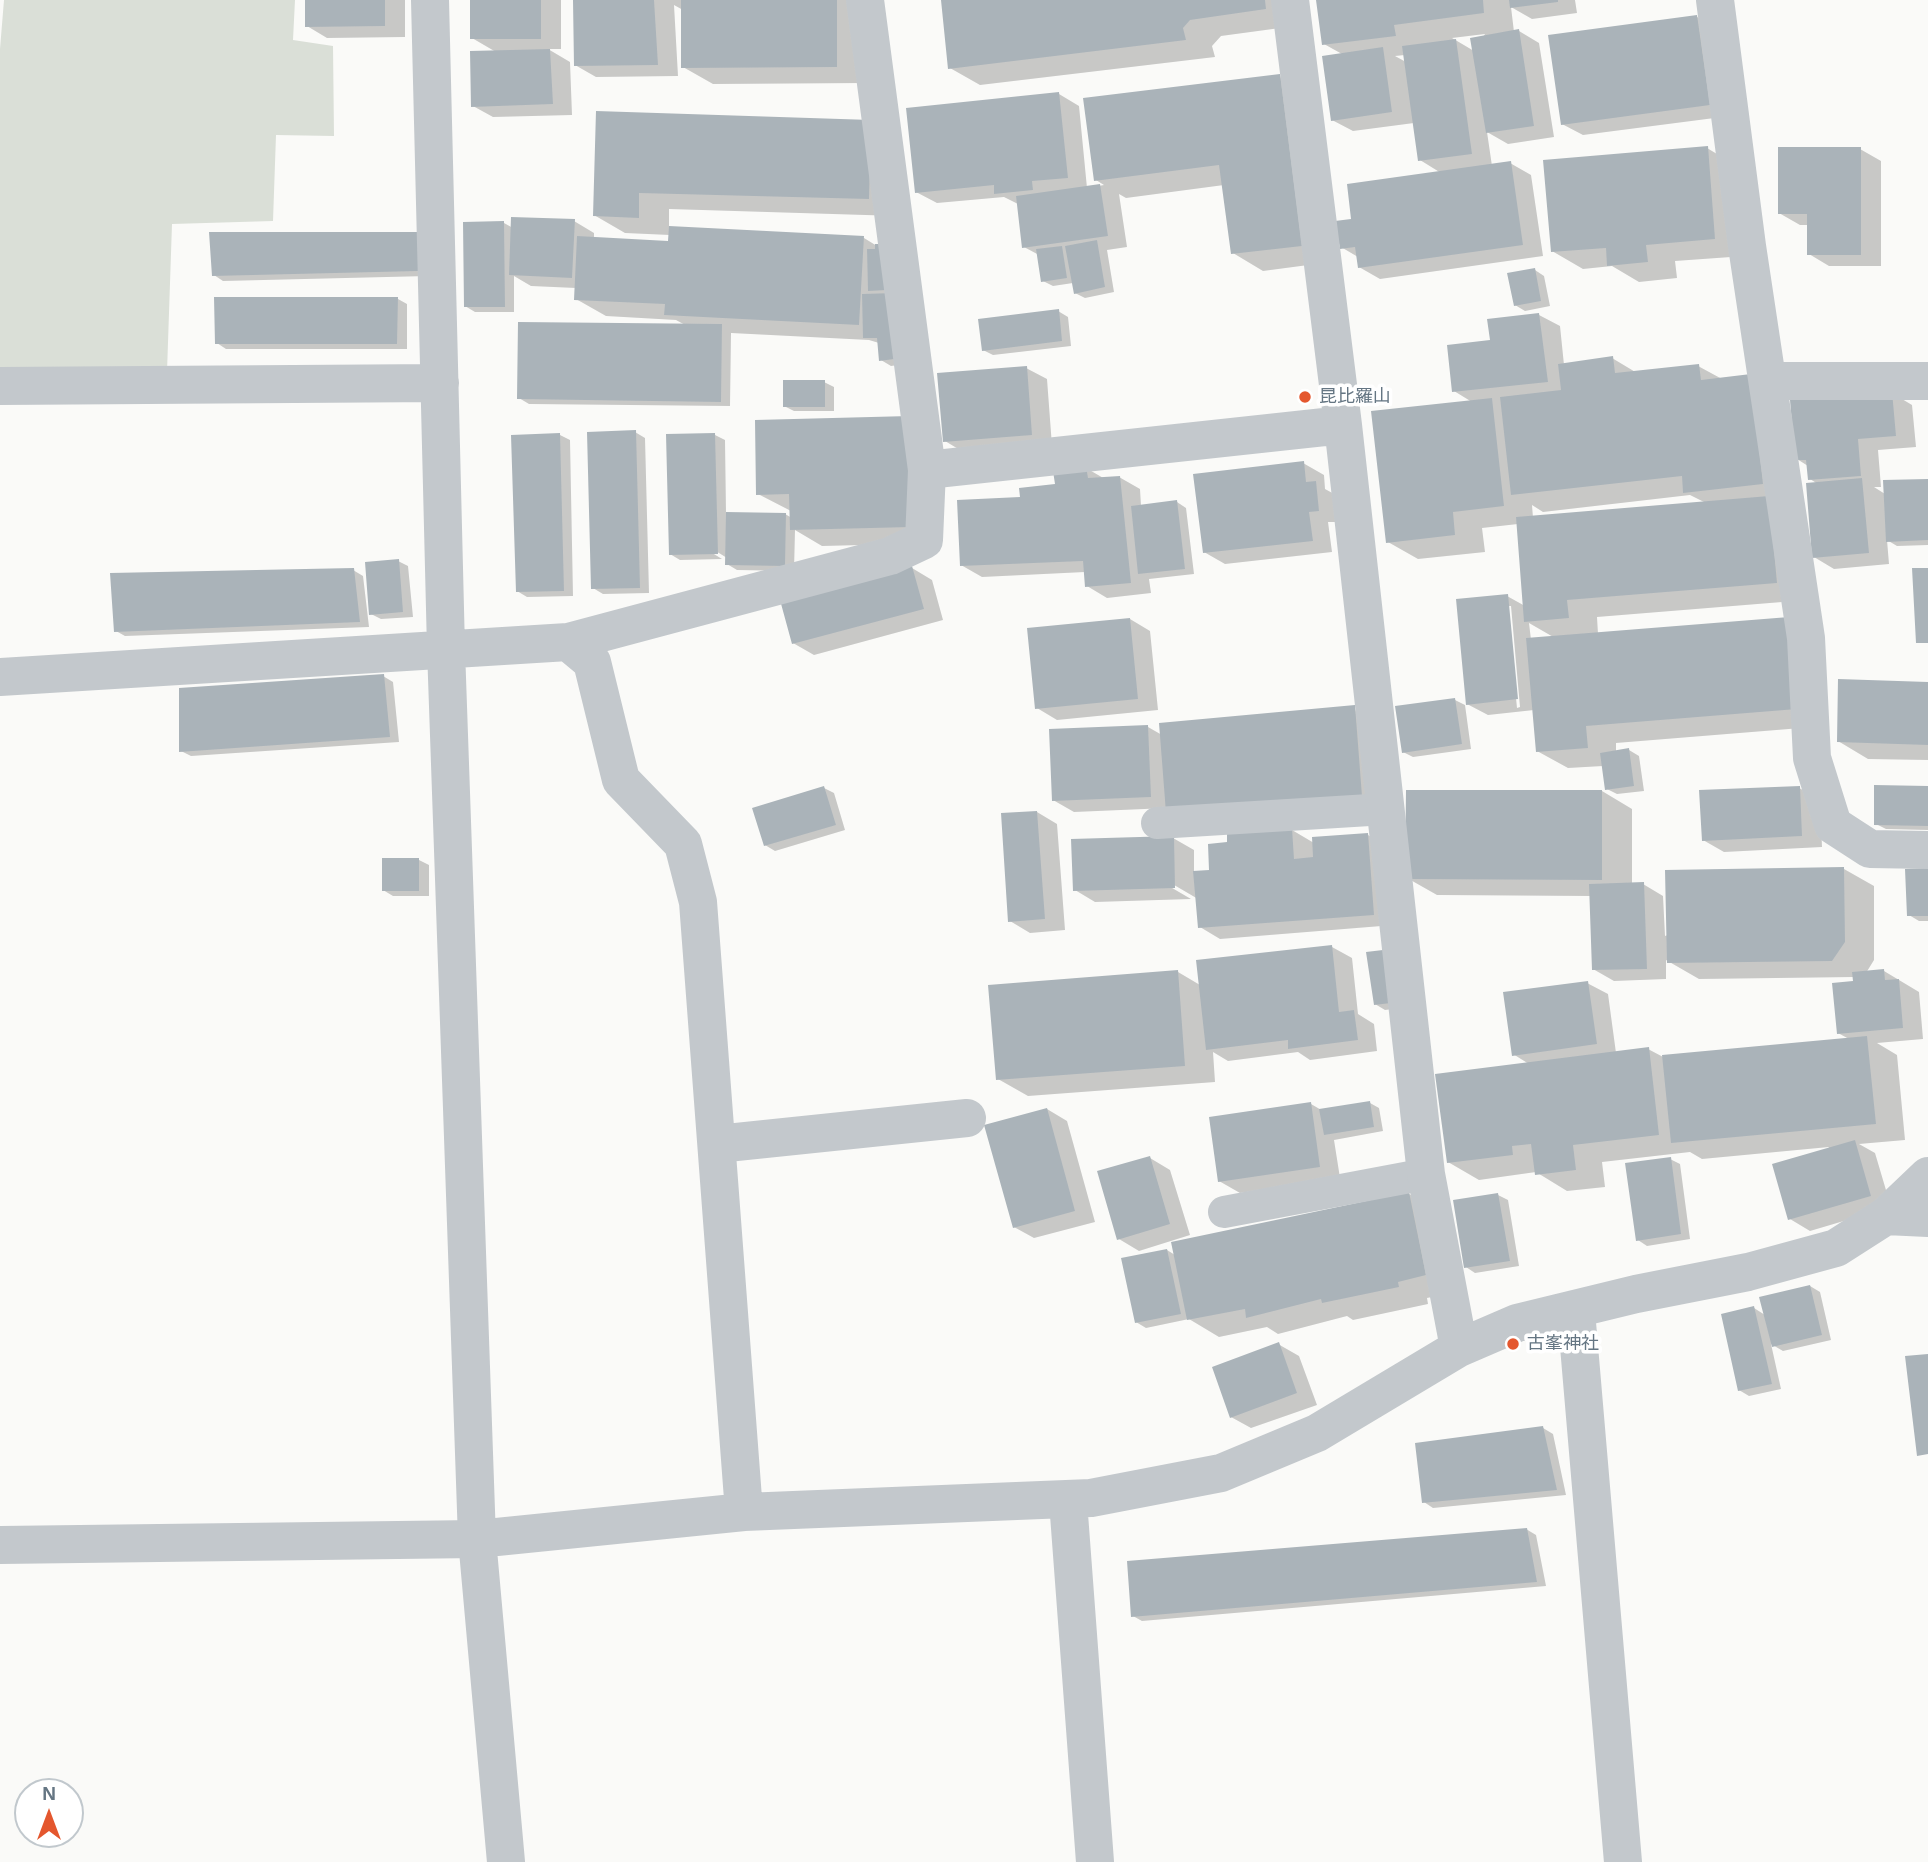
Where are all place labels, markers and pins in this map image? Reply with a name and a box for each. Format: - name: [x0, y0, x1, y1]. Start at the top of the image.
- place label: 昆比羅山: [1319, 386, 1391, 408]
- marker: 昆比羅山: [1297, 389, 1313, 405]
- place label: 古峯神社: [1527, 1333, 1599, 1355]
- marker: 古峯神社: [1505, 1336, 1521, 1352]

